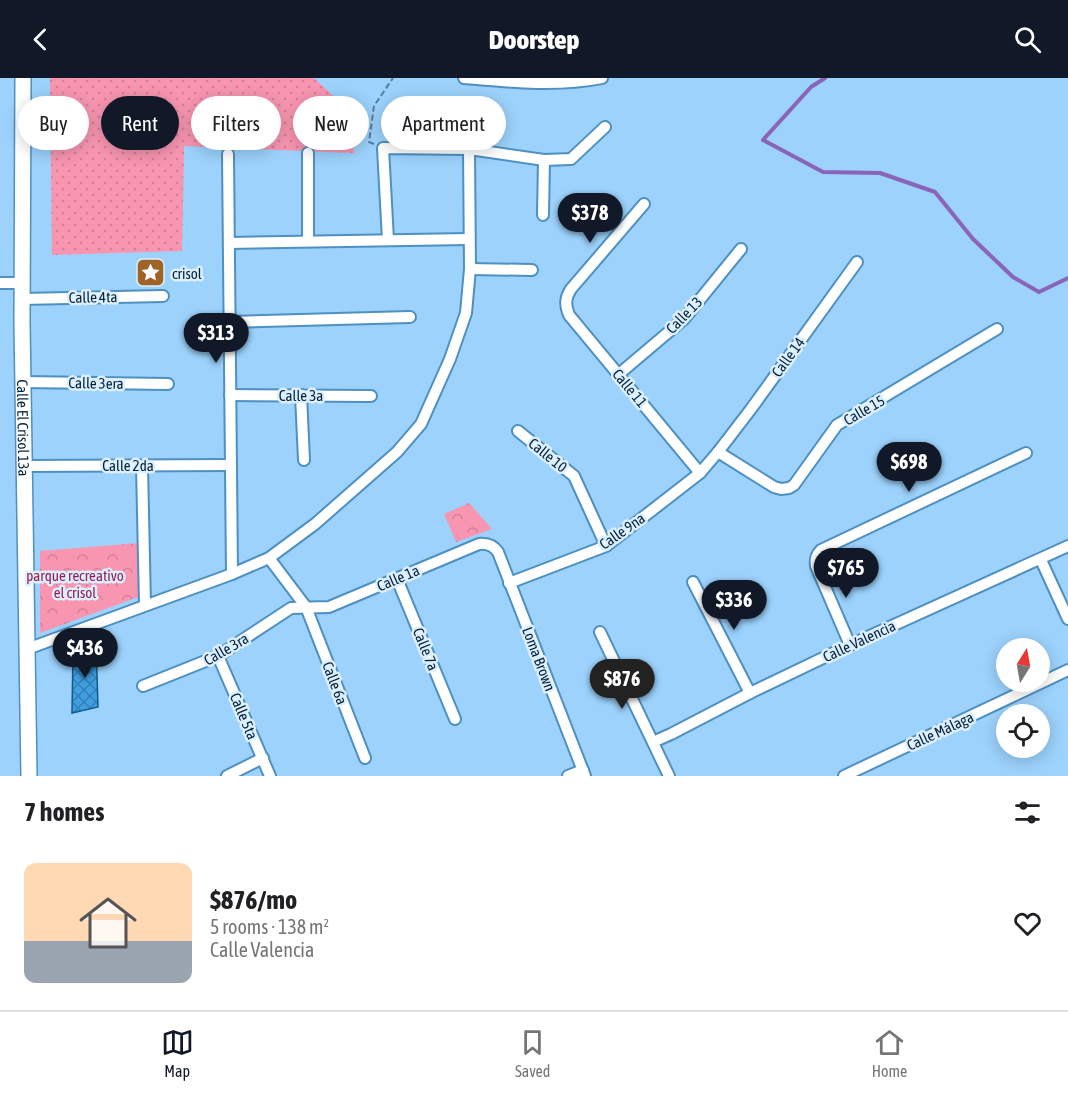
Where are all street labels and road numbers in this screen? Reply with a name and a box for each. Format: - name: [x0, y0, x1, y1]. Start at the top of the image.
- street label: Calle 4ta: [68, 288, 118, 306]
- street label: Calle 13: [662, 293, 706, 337]
- street label: Calle 14: [768, 334, 808, 380]
- street label: Calle 11: [609, 365, 651, 411]
- street label: Calle 3era: [68, 374, 124, 392]
- street label: Calle El Crisol 13a: [14, 379, 33, 477]
- street label: Calle 3a: [279, 387, 323, 404]
- street label: Calle 15: [840, 392, 888, 428]
- street label: Calle 10: [525, 434, 571, 476]
- street label: Calle 2da: [102, 457, 154, 474]
- street label: Calle 9na: [596, 509, 648, 553]
- street label: Calle 1a: [374, 561, 422, 595]
- street label: Calle Valencia: [820, 617, 898, 665]
- street label: Calle 7a: [410, 625, 442, 673]
- street label: Loma Brown: [519, 625, 559, 693]
- street label: Calle 3ra: [201, 629, 251, 668]
- street label: Calle 6a: [319, 659, 351, 707]
- street label: Calle 5ta: [227, 690, 261, 742]
- street label: Calle Málaga: [904, 708, 976, 754]

